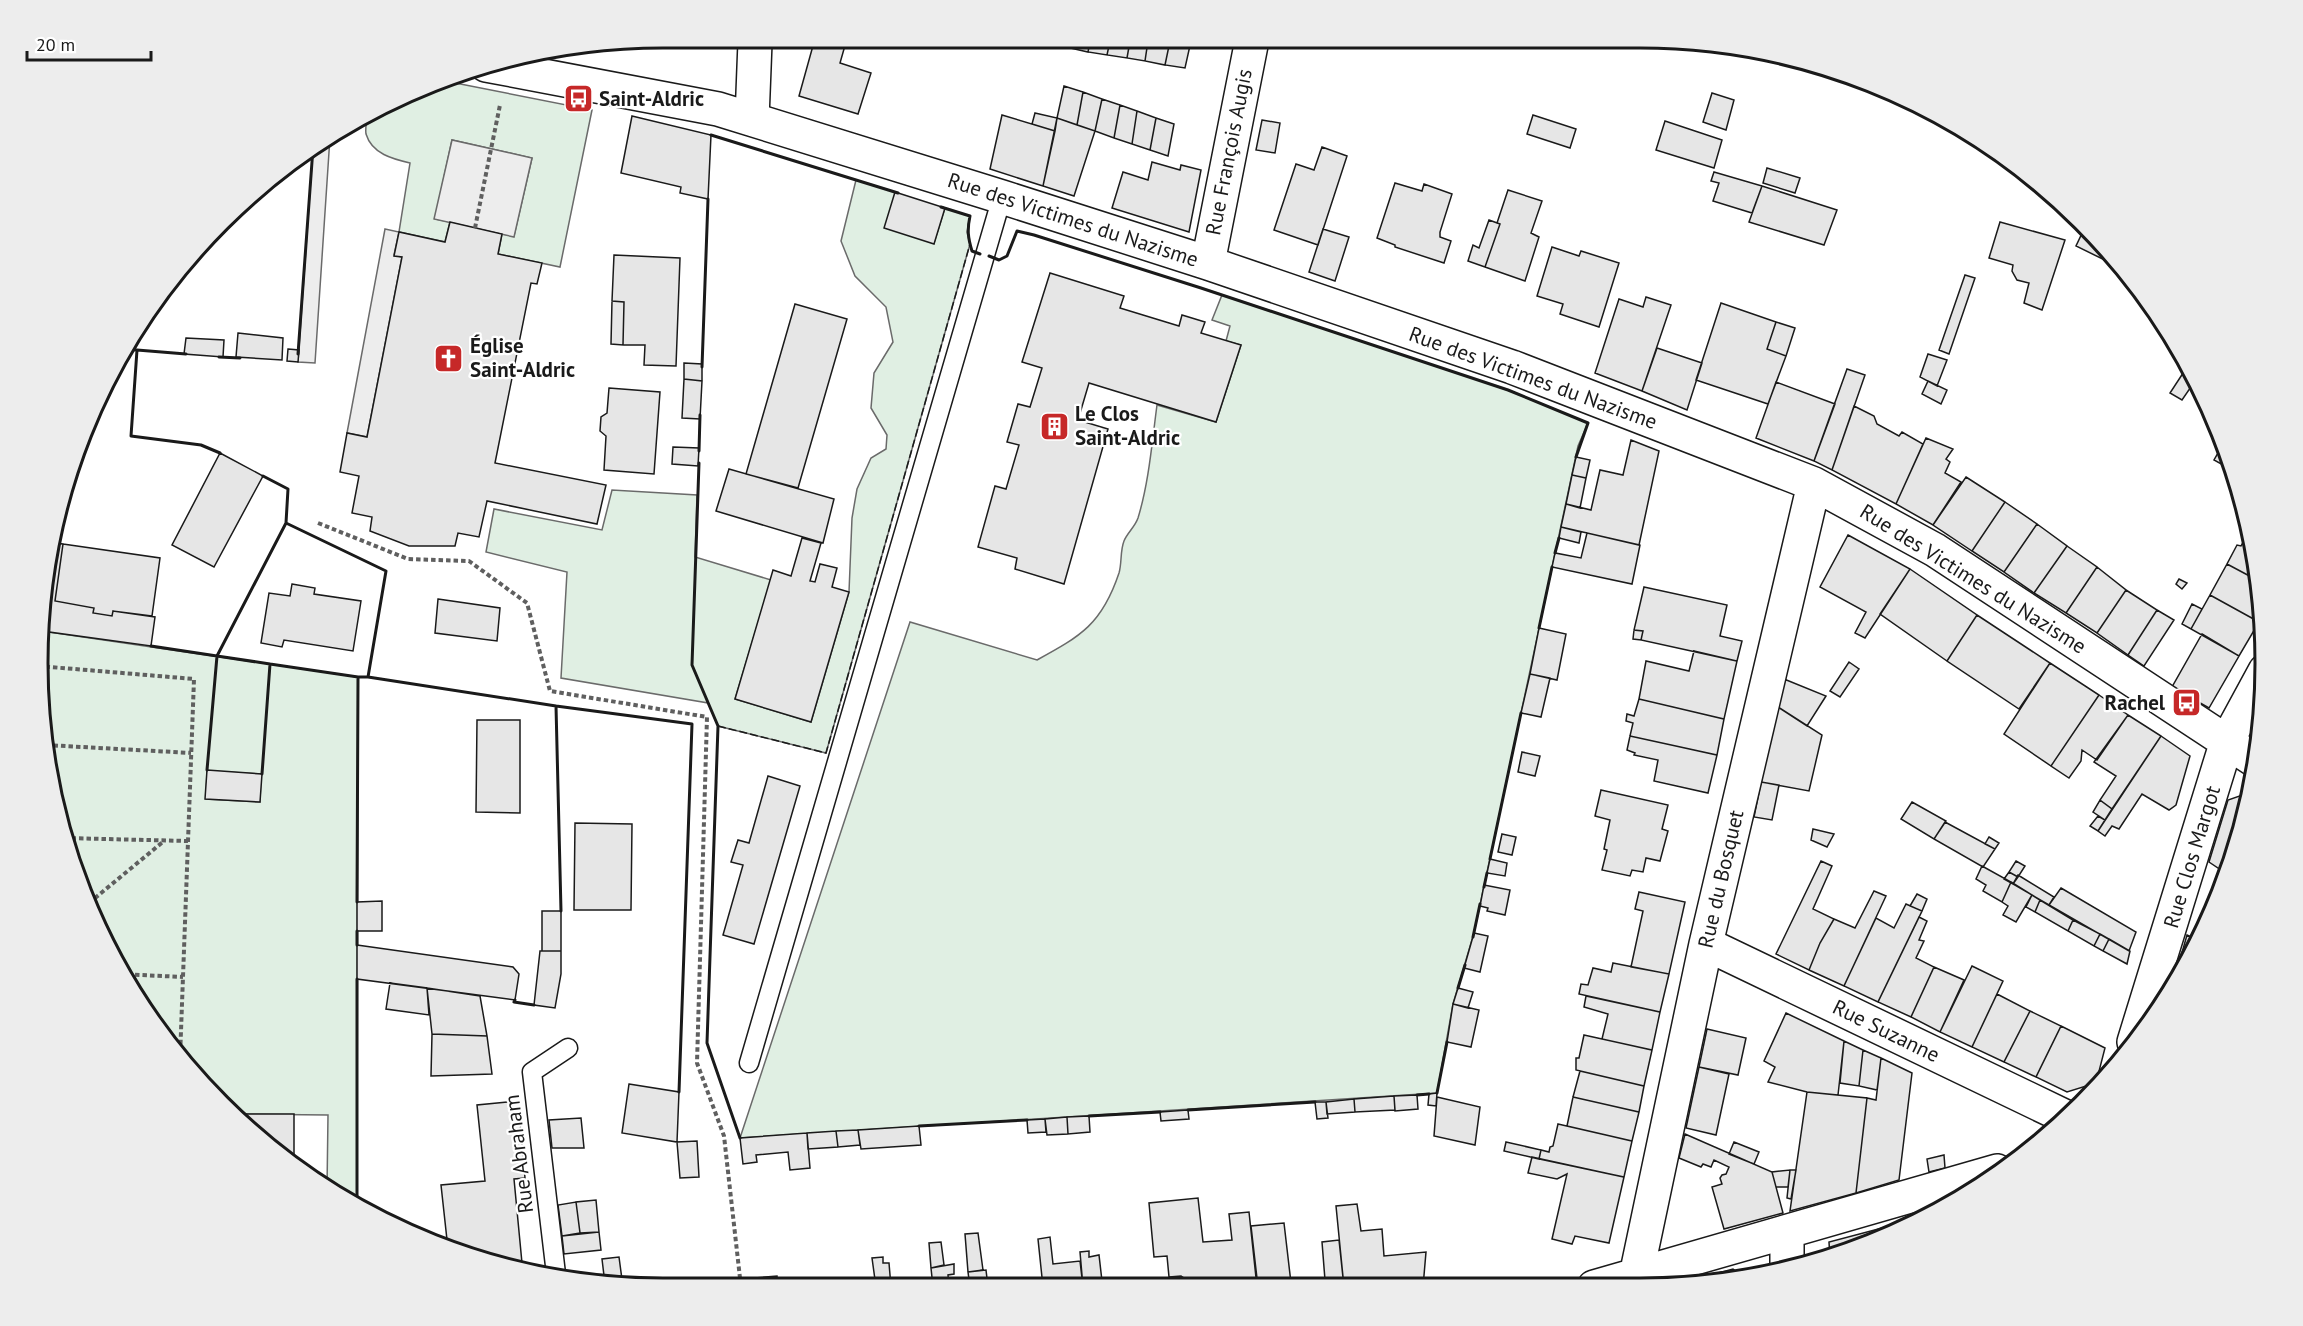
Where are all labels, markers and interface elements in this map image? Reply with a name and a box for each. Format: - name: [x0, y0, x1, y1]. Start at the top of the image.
- scale bar: [27, 24, 152, 62]
- text: 20 m: [36, 33, 75, 56]
- street label: Rue François Augis: [1199, 66, 1258, 237]
- bus stop icon: Saint-Aldric: [562, 83, 594, 115]
- place label: Saint-Aldric: [599, 85, 704, 112]
- street label: Rue des Victimes du Nazisme: [944, 166, 1202, 273]
- street label: Rue des Victimes du Nazisme: [1405, 320, 1661, 435]
- place label: Église Saint-Aldric: [470, 332, 575, 383]
- church icon: Église Saint-Aldric: [433, 342, 465, 374]
- place label: Le Clos Saint-Aldric: [1075, 400, 1180, 451]
- building icon: Le Clos Saint-Aldric: [1038, 410, 1070, 442]
- street label: Rue des Victimes du Nazisme: [1855, 498, 2091, 659]
- bus stop icon: Rachel: [2170, 687, 2202, 719]
- place label: Rachel: [2105, 689, 2166, 716]
- street label: Rue Clos Margot: [2157, 782, 2226, 931]
- street label: Rue du Bosquet: [1692, 807, 1750, 951]
- street label: Rue Suzanne: [1828, 993, 1944, 1068]
- street label: Rue Abraham: [498, 1093, 539, 1215]

